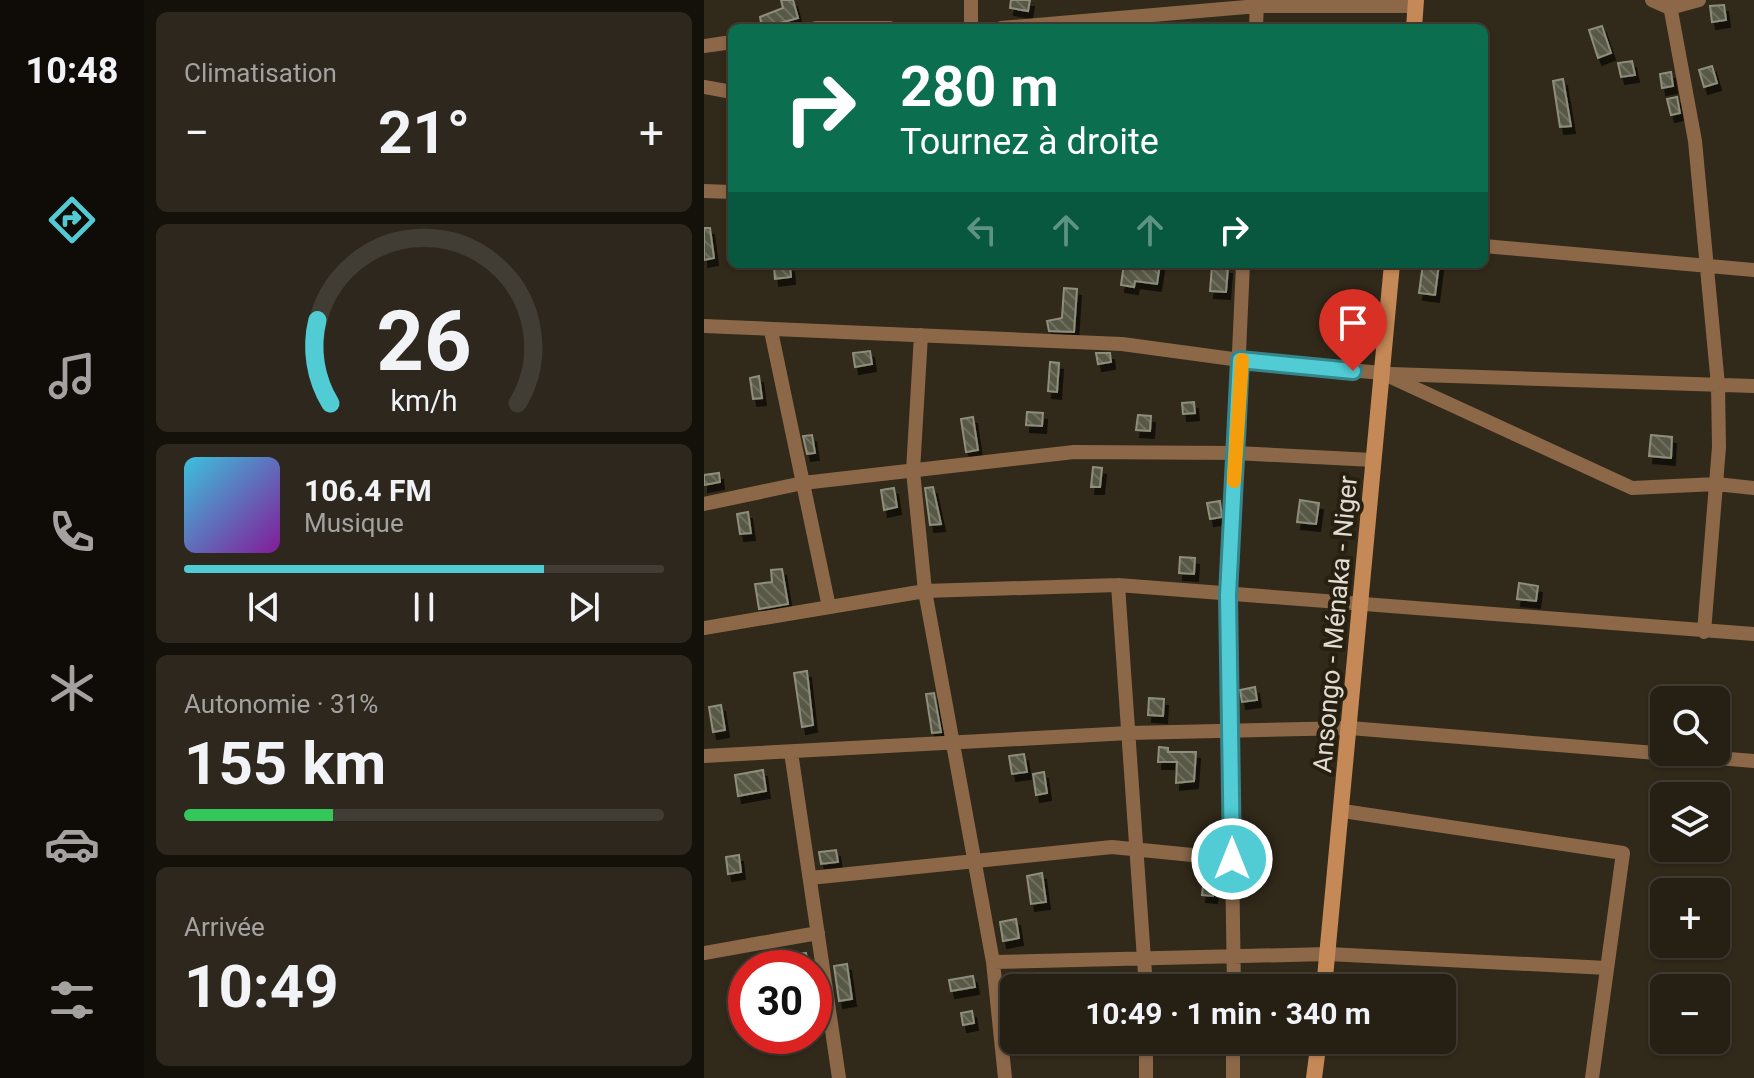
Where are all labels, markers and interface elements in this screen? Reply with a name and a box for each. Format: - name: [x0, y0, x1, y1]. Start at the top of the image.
- text: 10:48: [26, 50, 118, 92]
- text: 280 m: [900, 54, 1059, 120]
- icon: right: [768, 56, 872, 160]
- text: Climatisation: [184, 58, 337, 88]
- text: 21°: [378, 97, 470, 168]
- text: −: [184, 107, 209, 159]
- text: +: [639, 107, 664, 159]
- text: Tournez à droite: [900, 121, 1159, 163]
- icon: directions: [44, 192, 100, 248]
- icon: left: [960, 208, 1004, 252]
- icon: ahead: [1044, 208, 1088, 252]
- icon: ahead: [1128, 208, 1172, 252]
- icon: right: [1212, 208, 1256, 252]
- pin: [1319, 289, 1387, 371]
- text: 26: [376, 292, 472, 389]
- icon: arrive: [1331, 301, 1375, 345]
- icon: music: [44, 348, 100, 404]
- text: km/h: [390, 384, 458, 418]
- text: 106.4 FM: [304, 473, 432, 508]
- street label: Ansongo - Ménaka - Niger: [1307, 474, 1363, 774]
- icon: phone: [44, 504, 100, 560]
- text: Musique: [304, 508, 404, 538]
- icon: previous: [242, 585, 286, 629]
- icon: pause: [402, 585, 446, 629]
- icon: next: [562, 585, 606, 629]
- icon: climate: [44, 660, 100, 716]
- map controls: [1650, 686, 1730, 1054]
- button: search: [1650, 686, 1730, 766]
- text: Autonomie · 31%: [184, 689, 378, 719]
- text: 155 km: [184, 728, 386, 799]
- button: layers: [1650, 782, 1730, 862]
- icon: car: [44, 816, 100, 872]
- position arrow: [1190, 817, 1274, 901]
- button: +: [1650, 878, 1730, 958]
- text: Arrivée: [184, 912, 265, 942]
- speed limit sign: 30: [728, 950, 832, 1054]
- text: 10:49: [184, 951, 339, 1022]
- icon: filters: [44, 972, 100, 1028]
- button: −: [1650, 974, 1730, 1054]
- text: 10:49 · 1 min · 340 m: [1085, 996, 1371, 1031]

